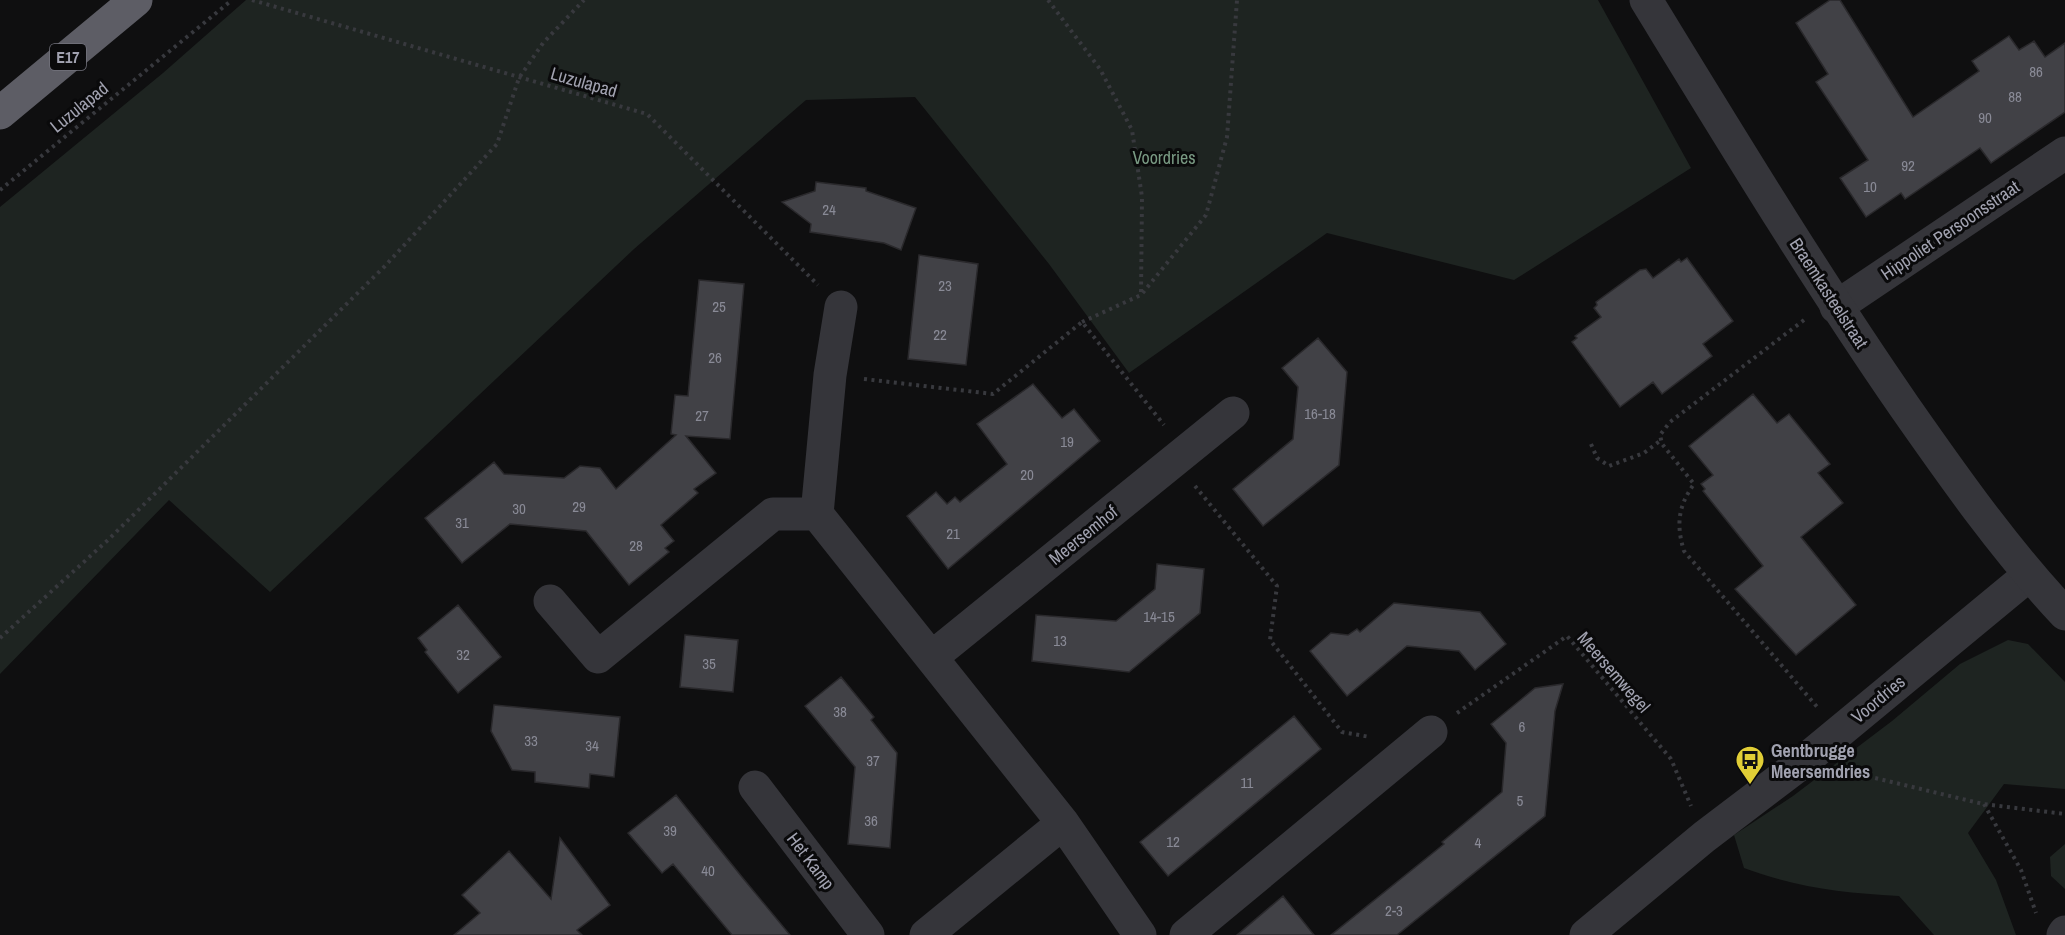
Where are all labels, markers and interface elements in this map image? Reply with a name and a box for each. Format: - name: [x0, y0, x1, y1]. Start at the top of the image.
- road number: E17: [50, 44, 86, 70]
- street label: Luzulapad: [548, 61, 620, 103]
- house number: 86: [2029, 61, 2043, 82]
- street label: Luzulapad: [45, 76, 113, 138]
- house number: 88: [2008, 86, 2022, 107]
- house number: 90: [1978, 107, 1992, 128]
- park label: Voordries: [1132, 145, 1196, 170]
- house number: 92: [1901, 155, 1915, 176]
- street label: Hippoliet Persoonsstraat: [1876, 174, 2024, 286]
- house number: 10: [1863, 176, 1877, 197]
- house number: 24: [822, 199, 836, 220]
- street label: Braemkasteelstraat: [1784, 233, 1874, 353]
- house number: 23: [938, 275, 952, 296]
- house number: 25: [712, 296, 726, 317]
- house number: 22: [933, 324, 947, 345]
- house number: 26: [708, 347, 722, 368]
- house number: 16-18: [1304, 403, 1336, 424]
- house number: 27: [695, 405, 709, 426]
- house number: 19: [1060, 431, 1074, 452]
- house number: 20: [1020, 464, 1034, 485]
- house number: 29: [572, 496, 586, 517]
- house number: 30: [512, 498, 526, 519]
- street label: Meersemhof: [1043, 499, 1123, 571]
- house number: 31: [455, 512, 469, 533]
- house number: 21: [946, 523, 960, 544]
- house number: 28: [629, 535, 643, 556]
- house number: 14-15: [1143, 606, 1175, 627]
- street label: Meersemwegel: [1572, 626, 1656, 718]
- house number: 13: [1053, 630, 1067, 651]
- house number: 32: [456, 644, 470, 665]
- house number: 35: [702, 653, 716, 674]
- street label: Voordries: [1846, 669, 1910, 729]
- house number: 38: [833, 701, 847, 722]
- house number: 6: [1519, 716, 1526, 737]
- house number: 33: [524, 730, 538, 751]
- house number: 34: [585, 735, 599, 756]
- place label: Gentbrugge Meersemdries: [1771, 738, 1870, 784]
- bus stop icon: Gentbrugge Meersemdries: [1734, 744, 1766, 786]
- house number: 37: [866, 750, 880, 771]
- house number: 11: [1241, 772, 1254, 793]
- house number: 5: [1517, 790, 1524, 811]
- house number: 36: [864, 810, 878, 831]
- house number: 39: [663, 820, 677, 841]
- street label: Het Kamp: [781, 827, 841, 895]
- house number: 12: [1166, 831, 1180, 852]
- house number: 4: [1475, 832, 1482, 853]
- house number: 40: [701, 860, 715, 881]
- house number: 2-3: [1385, 900, 1403, 921]

